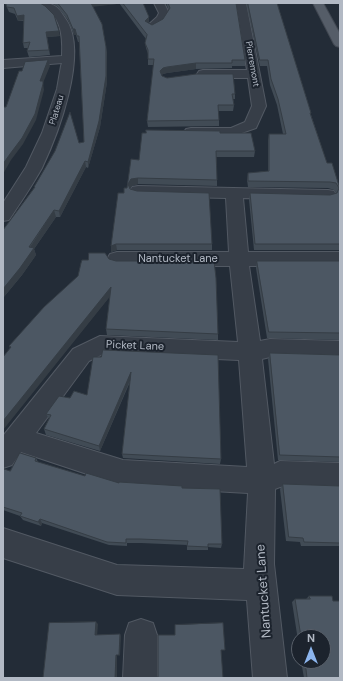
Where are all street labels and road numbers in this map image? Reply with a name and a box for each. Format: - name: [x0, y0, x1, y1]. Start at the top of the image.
- street label: Pierremont: [243, 40, 261, 88]
- street label: Plateau: [47, 94, 67, 126]
- street label: Nantucket Lane: [138, 252, 218, 266]
- street label: Picket Lane: [106, 338, 164, 354]
- street label: Nantucket Lane: [253, 544, 275, 638]

